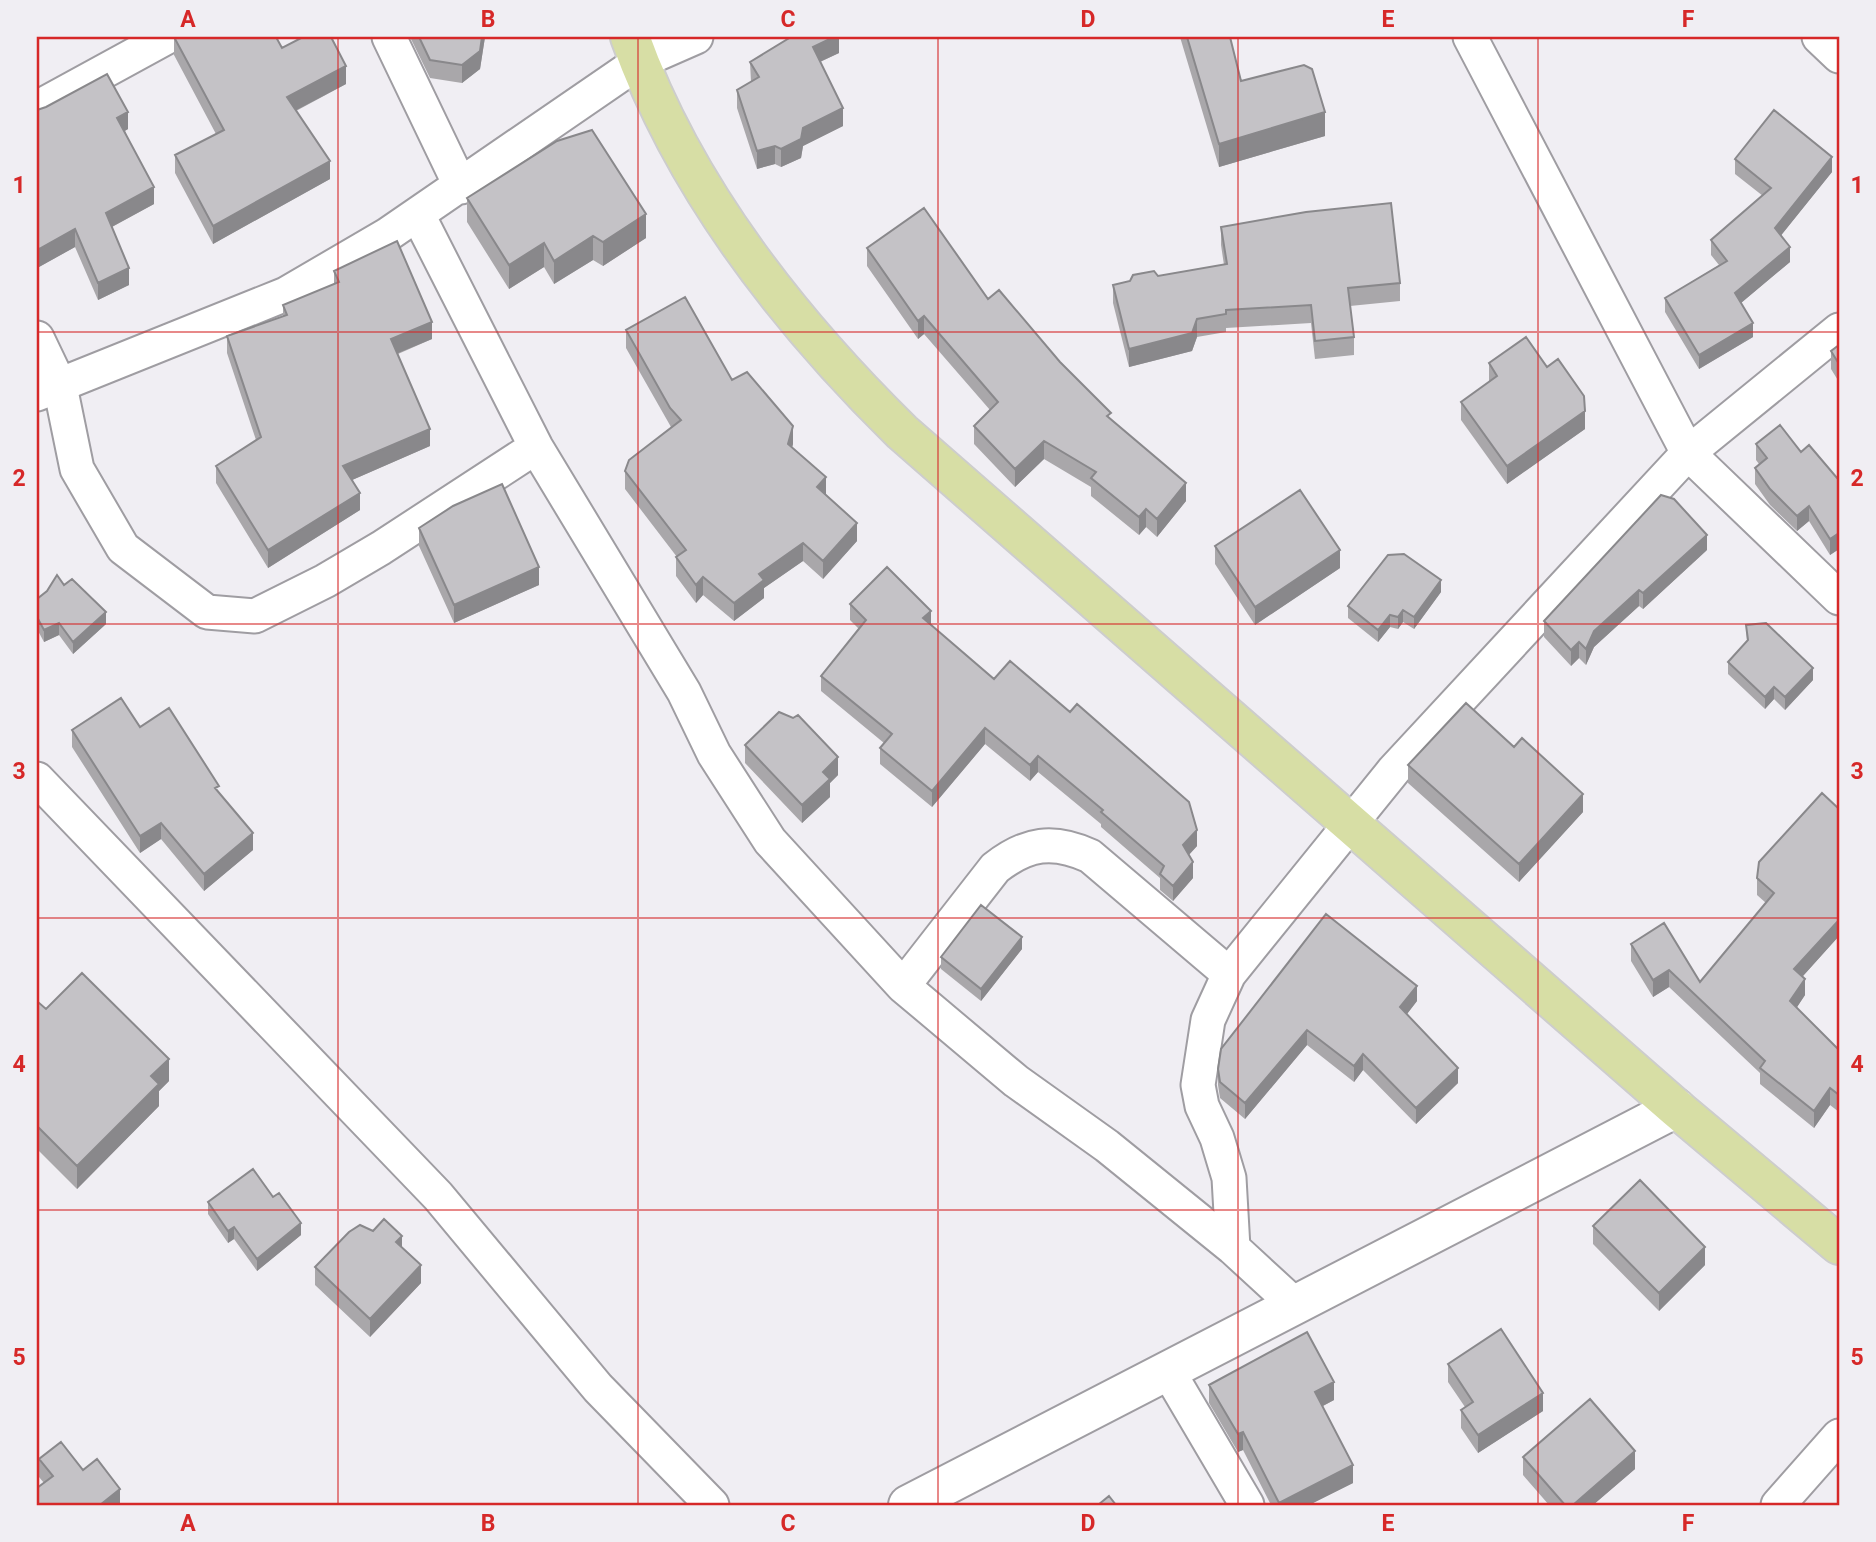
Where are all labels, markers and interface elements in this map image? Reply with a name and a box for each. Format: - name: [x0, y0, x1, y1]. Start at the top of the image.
- text: A: [180, 6, 196, 33]
- text: B: [481, 6, 495, 33]
- text: C: [780, 6, 796, 33]
- text: D: [1081, 6, 1095, 33]
- text: E: [1382, 6, 1395, 33]
- text: F: [1682, 6, 1695, 33]
- text: 1: [12, 172, 26, 199]
- text: 1: [1850, 172, 1864, 199]
- text: 2: [12, 465, 26, 492]
- text: 2: [1850, 465, 1864, 492]
- text: 3: [12, 758, 26, 785]
- text: 3: [1850, 758, 1864, 785]
- text: 4: [12, 1051, 26, 1078]
- text: 4: [1850, 1051, 1864, 1078]
- text: 5: [12, 1344, 26, 1371]
- text: 5: [1850, 1344, 1864, 1371]
- text: A: [180, 1510, 196, 1537]
- text: B: [481, 1510, 495, 1537]
- text: C: [780, 1510, 796, 1537]
- text: D: [1081, 1510, 1095, 1537]
- text: E: [1382, 1510, 1395, 1537]
- text: F: [1682, 1510, 1695, 1537]

